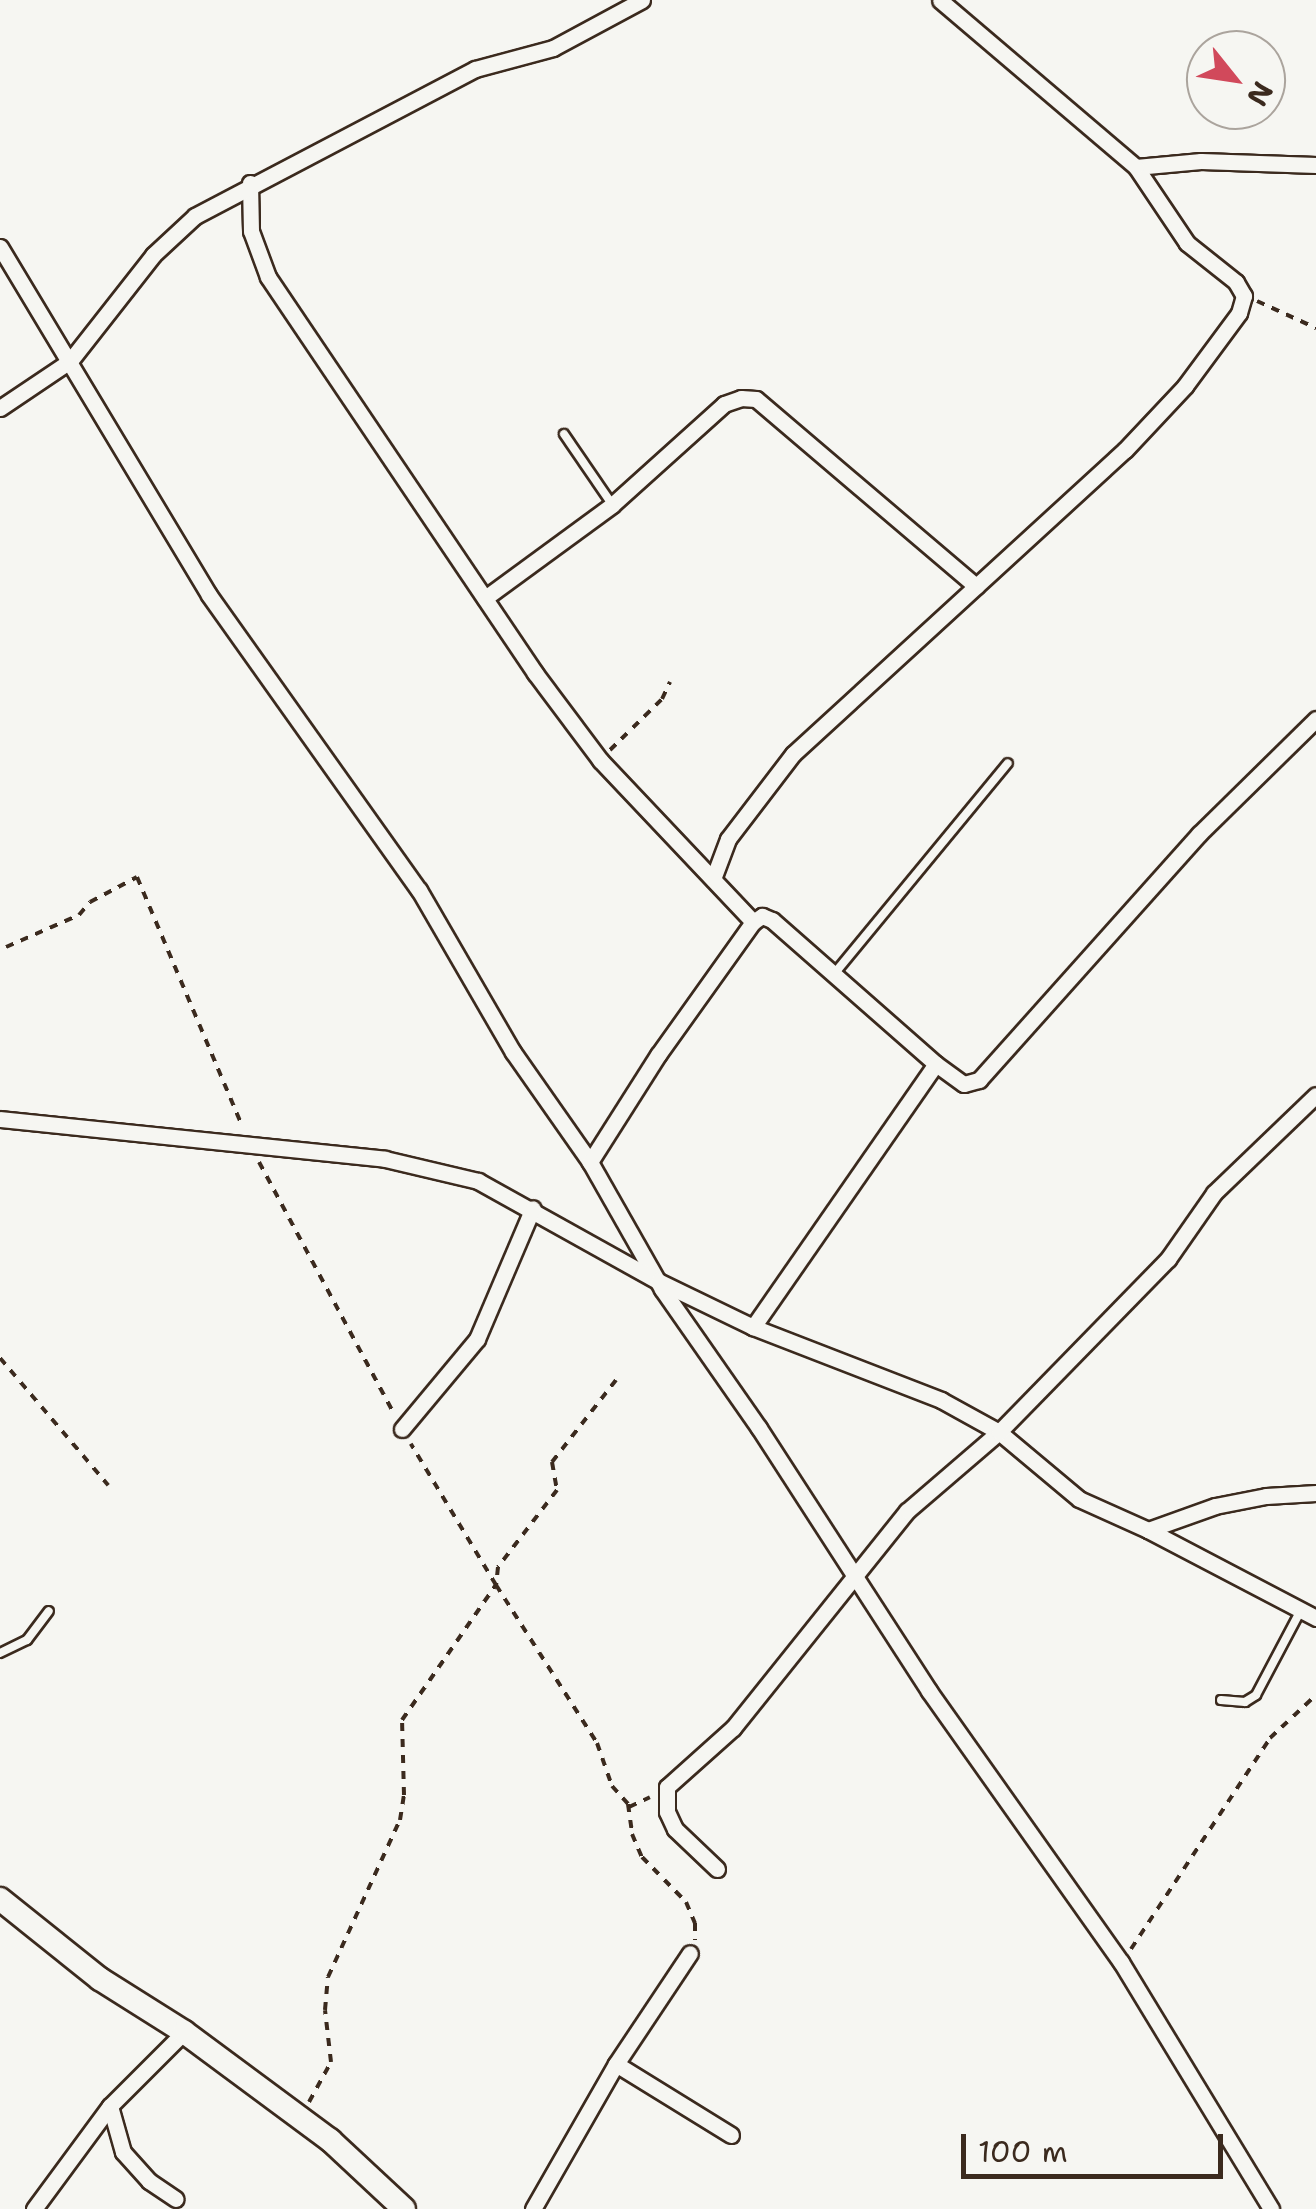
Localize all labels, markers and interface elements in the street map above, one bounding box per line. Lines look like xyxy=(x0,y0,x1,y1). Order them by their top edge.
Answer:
north arrow xyxy=(1186,30,1286,130)
text: N xyxy=(1238,75,1282,113)
scale bar xyxy=(966,2114,1228,2176)
text: 100 m xyxy=(978,2131,1068,2172)

